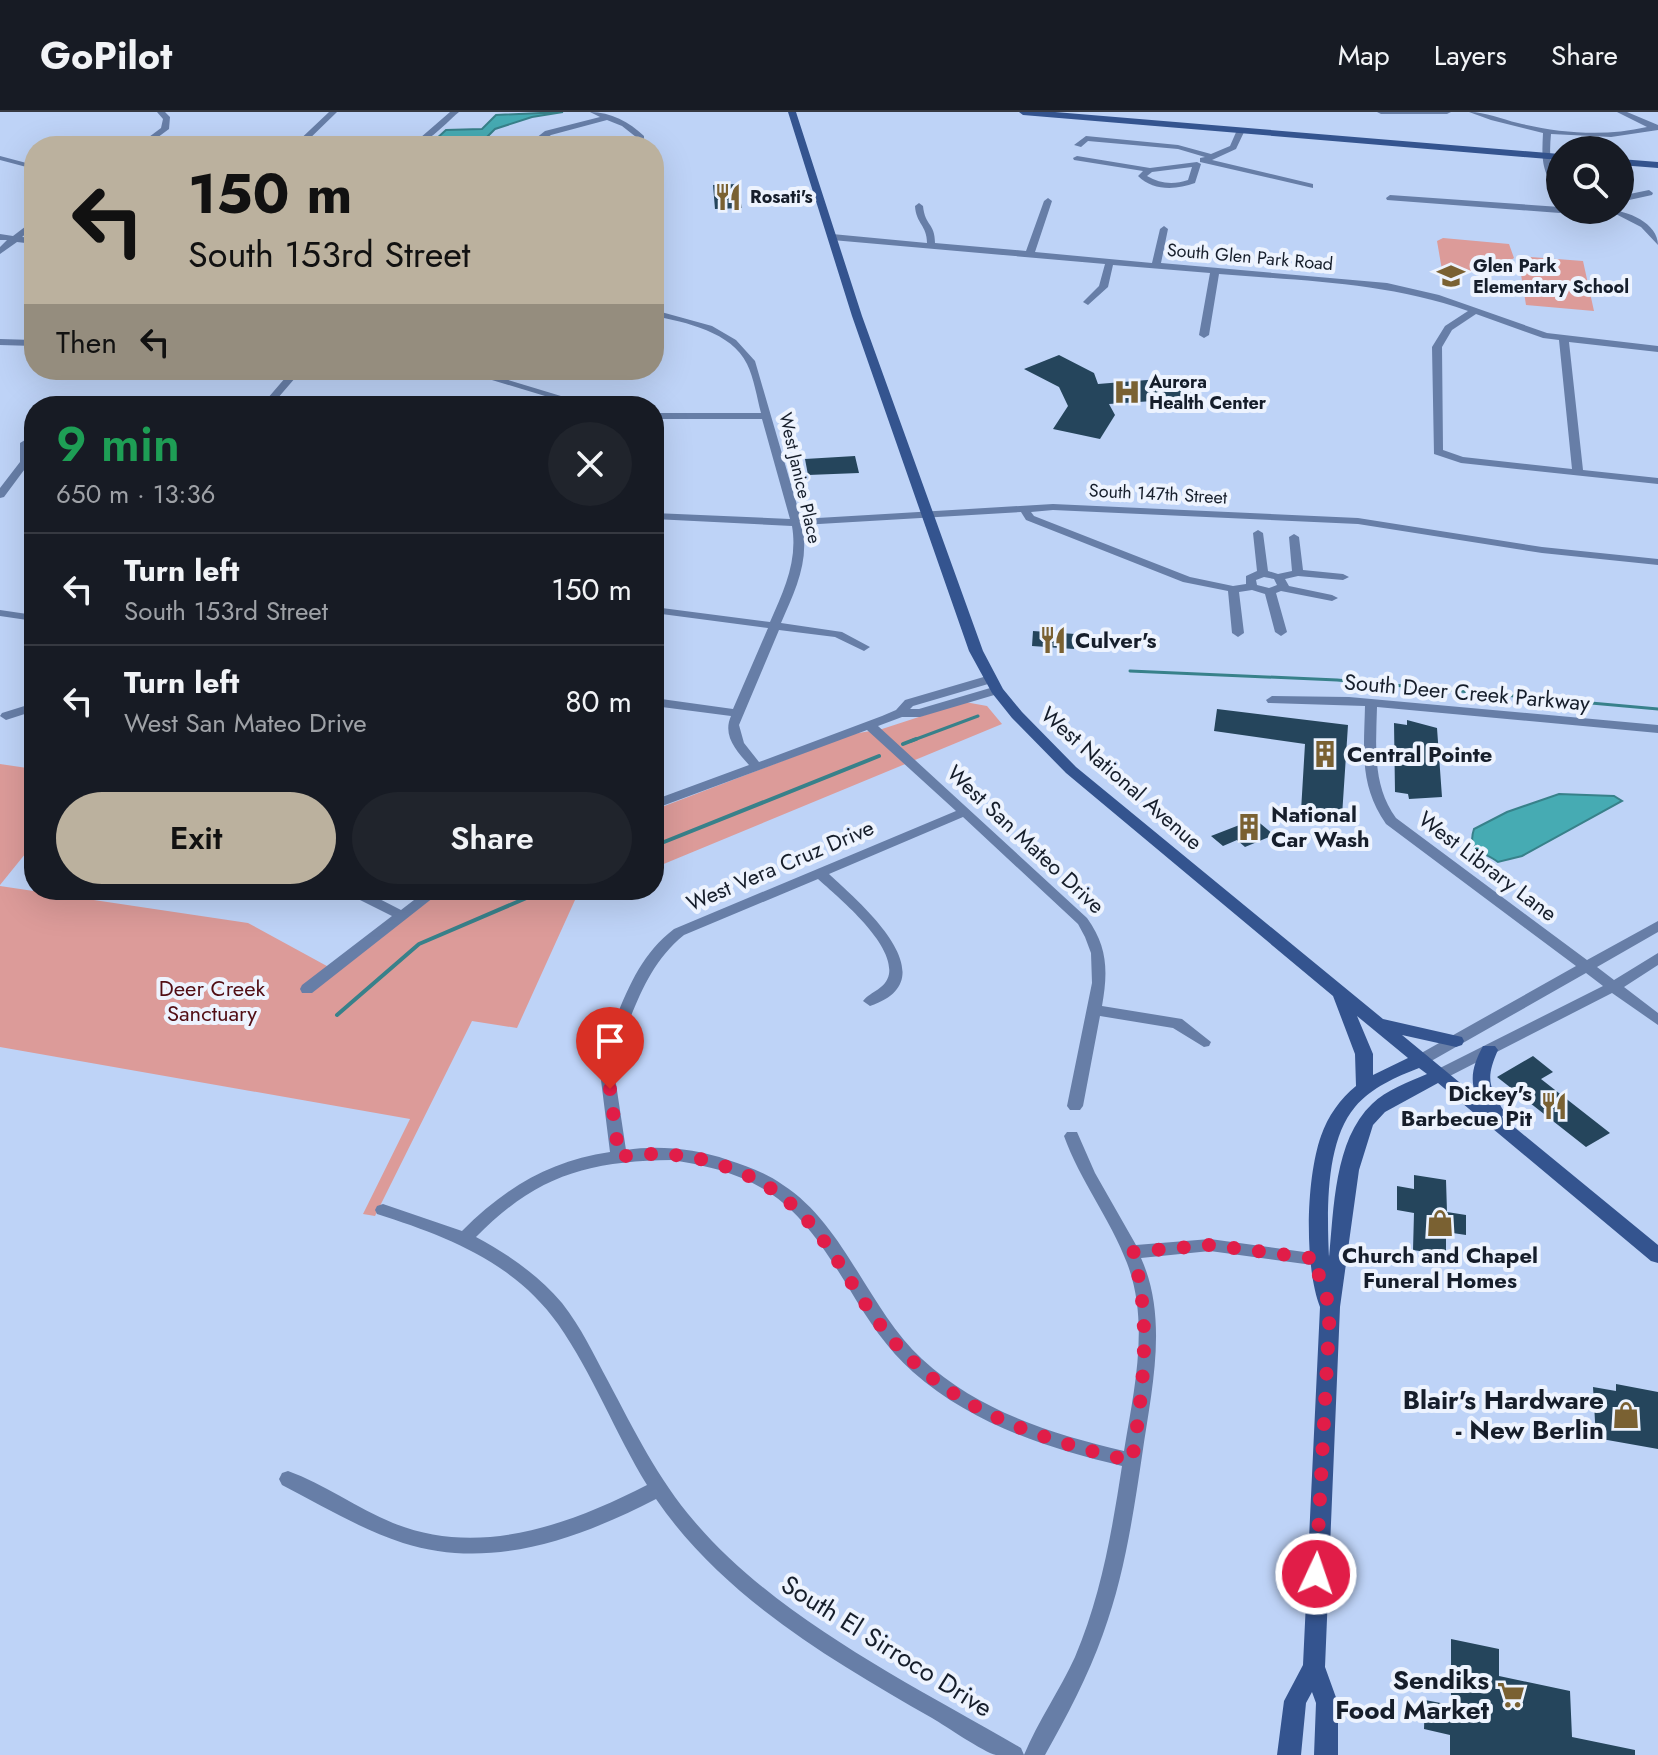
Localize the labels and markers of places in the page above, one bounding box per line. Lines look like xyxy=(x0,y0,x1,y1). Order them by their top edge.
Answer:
restaurant icon: Rosati's xyxy=(713,182,743,212)
place label: Rosati's xyxy=(750,184,813,210)
place label: Glen Park Elementary School xyxy=(1473,253,1629,300)
school or university icon: Glen Park Elementary School xyxy=(1436,261,1466,291)
place label: Aurora Health Center xyxy=(1148,369,1267,416)
hospital icon: Aurora Health Center xyxy=(1112,377,1142,407)
place label: Culver's xyxy=(1075,624,1157,656)
restaurant icon: Culver's xyxy=(1038,625,1068,655)
place label: Central Pointe xyxy=(1347,738,1492,770)
building icon: Central Pointe xyxy=(1310,739,1340,769)
place label: National Car Wash xyxy=(1271,798,1370,855)
building icon: National Car Wash xyxy=(1234,812,1264,842)
pin xyxy=(576,1007,644,1089)
place label: Dickey's Barbecue Pit xyxy=(1401,1077,1532,1134)
restaurant icon: Dickey's Barbecue Pit xyxy=(1539,1091,1569,1121)
shop icon: Church and Chapel Funeral Homes xyxy=(1425,1208,1455,1238)
place label: Church and Chapel Funeral Homes xyxy=(1342,1239,1538,1296)
place label: Blair's Hardware - New Berlin xyxy=(1403,1381,1604,1449)
shop icon: Blair's Hardware - New Berlin xyxy=(1611,1400,1641,1430)
place label: Sendiks Food Market xyxy=(1335,1661,1490,1729)
supermarket icon: Sendiks Food Market xyxy=(1496,1680,1526,1710)

